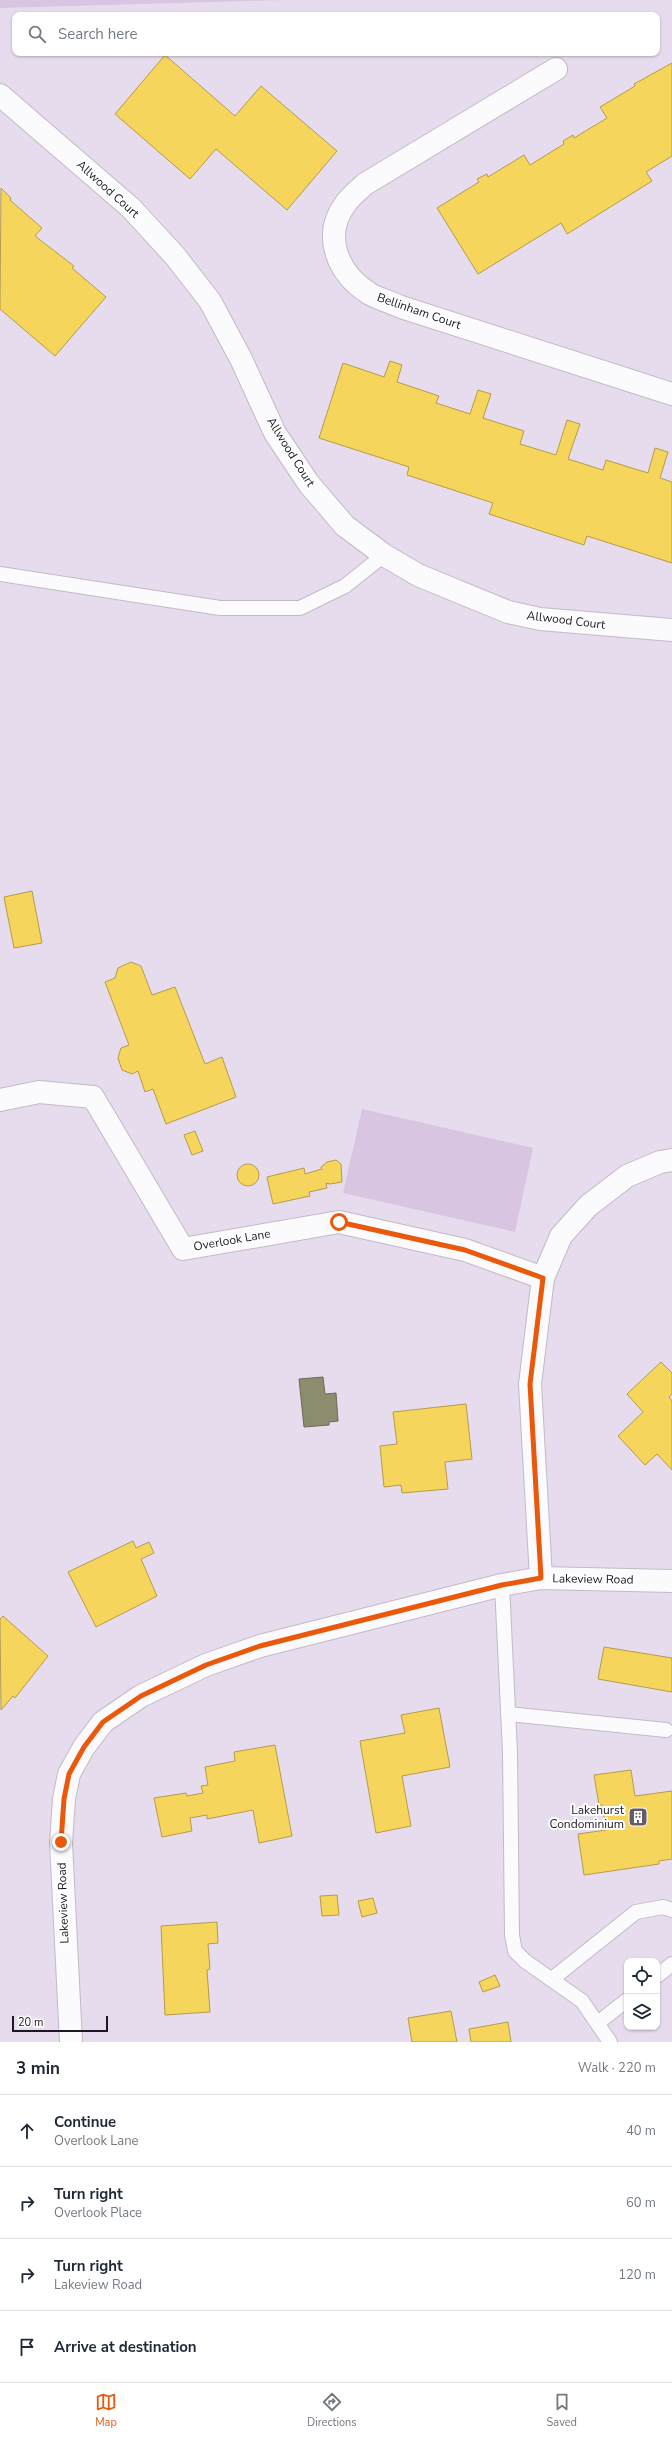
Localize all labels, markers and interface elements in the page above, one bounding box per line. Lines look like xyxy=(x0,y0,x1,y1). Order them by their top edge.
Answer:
search box xyxy=(12,12,660,56)
icon: search xyxy=(26,23,48,45)
text: Search here xyxy=(58,24,138,44)
street label: Allwood Court xyxy=(73,157,143,222)
street label: Bellinham Court xyxy=(375,289,464,333)
street label: Allwood Court xyxy=(263,414,319,490)
street label: Allwood Court xyxy=(526,607,607,633)
route start xyxy=(330,1213,348,1231)
street label: Overlook Lane xyxy=(192,1225,272,1255)
street label: Lakeview Road xyxy=(552,1570,634,1588)
place label: Lakehurst Condominium xyxy=(550,1802,625,1832)
building icon: Lakehurst Condominium xyxy=(627,1806,649,1828)
route end xyxy=(52,1833,70,1851)
street label: Lakeview Road xyxy=(54,1862,72,1944)
map controls xyxy=(624,1958,660,2030)
button: locate xyxy=(624,1958,660,1994)
button: layers xyxy=(624,1994,660,2030)
scale bar xyxy=(12,2014,108,2033)
text: 20 m xyxy=(18,2015,43,2030)
text: 3 min xyxy=(16,2057,60,2080)
text: Walk · 220 m xyxy=(578,2059,656,2077)
text: Continue xyxy=(54,2112,116,2132)
icon: ahead xyxy=(16,2120,38,2142)
text: 40 m xyxy=(626,2122,656,2140)
text: Overlook Lane xyxy=(54,2132,138,2150)
text: Turn right xyxy=(54,2184,123,2204)
icon: right xyxy=(16,2192,38,2214)
text: 60 m xyxy=(626,2194,656,2212)
text: Overlook Place xyxy=(54,2204,142,2222)
text: Turn right xyxy=(54,2256,123,2276)
icon: right xyxy=(16,2264,38,2286)
text: 120 m xyxy=(618,2266,656,2284)
text: Lakeview Road xyxy=(54,2276,142,2294)
icon: arrive xyxy=(16,2336,38,2358)
text: Arrive at destination xyxy=(54,2337,197,2357)
tab: Map xyxy=(95,2391,117,2430)
tab: Directions xyxy=(307,2391,357,2430)
tab: Saved xyxy=(547,2391,577,2430)

